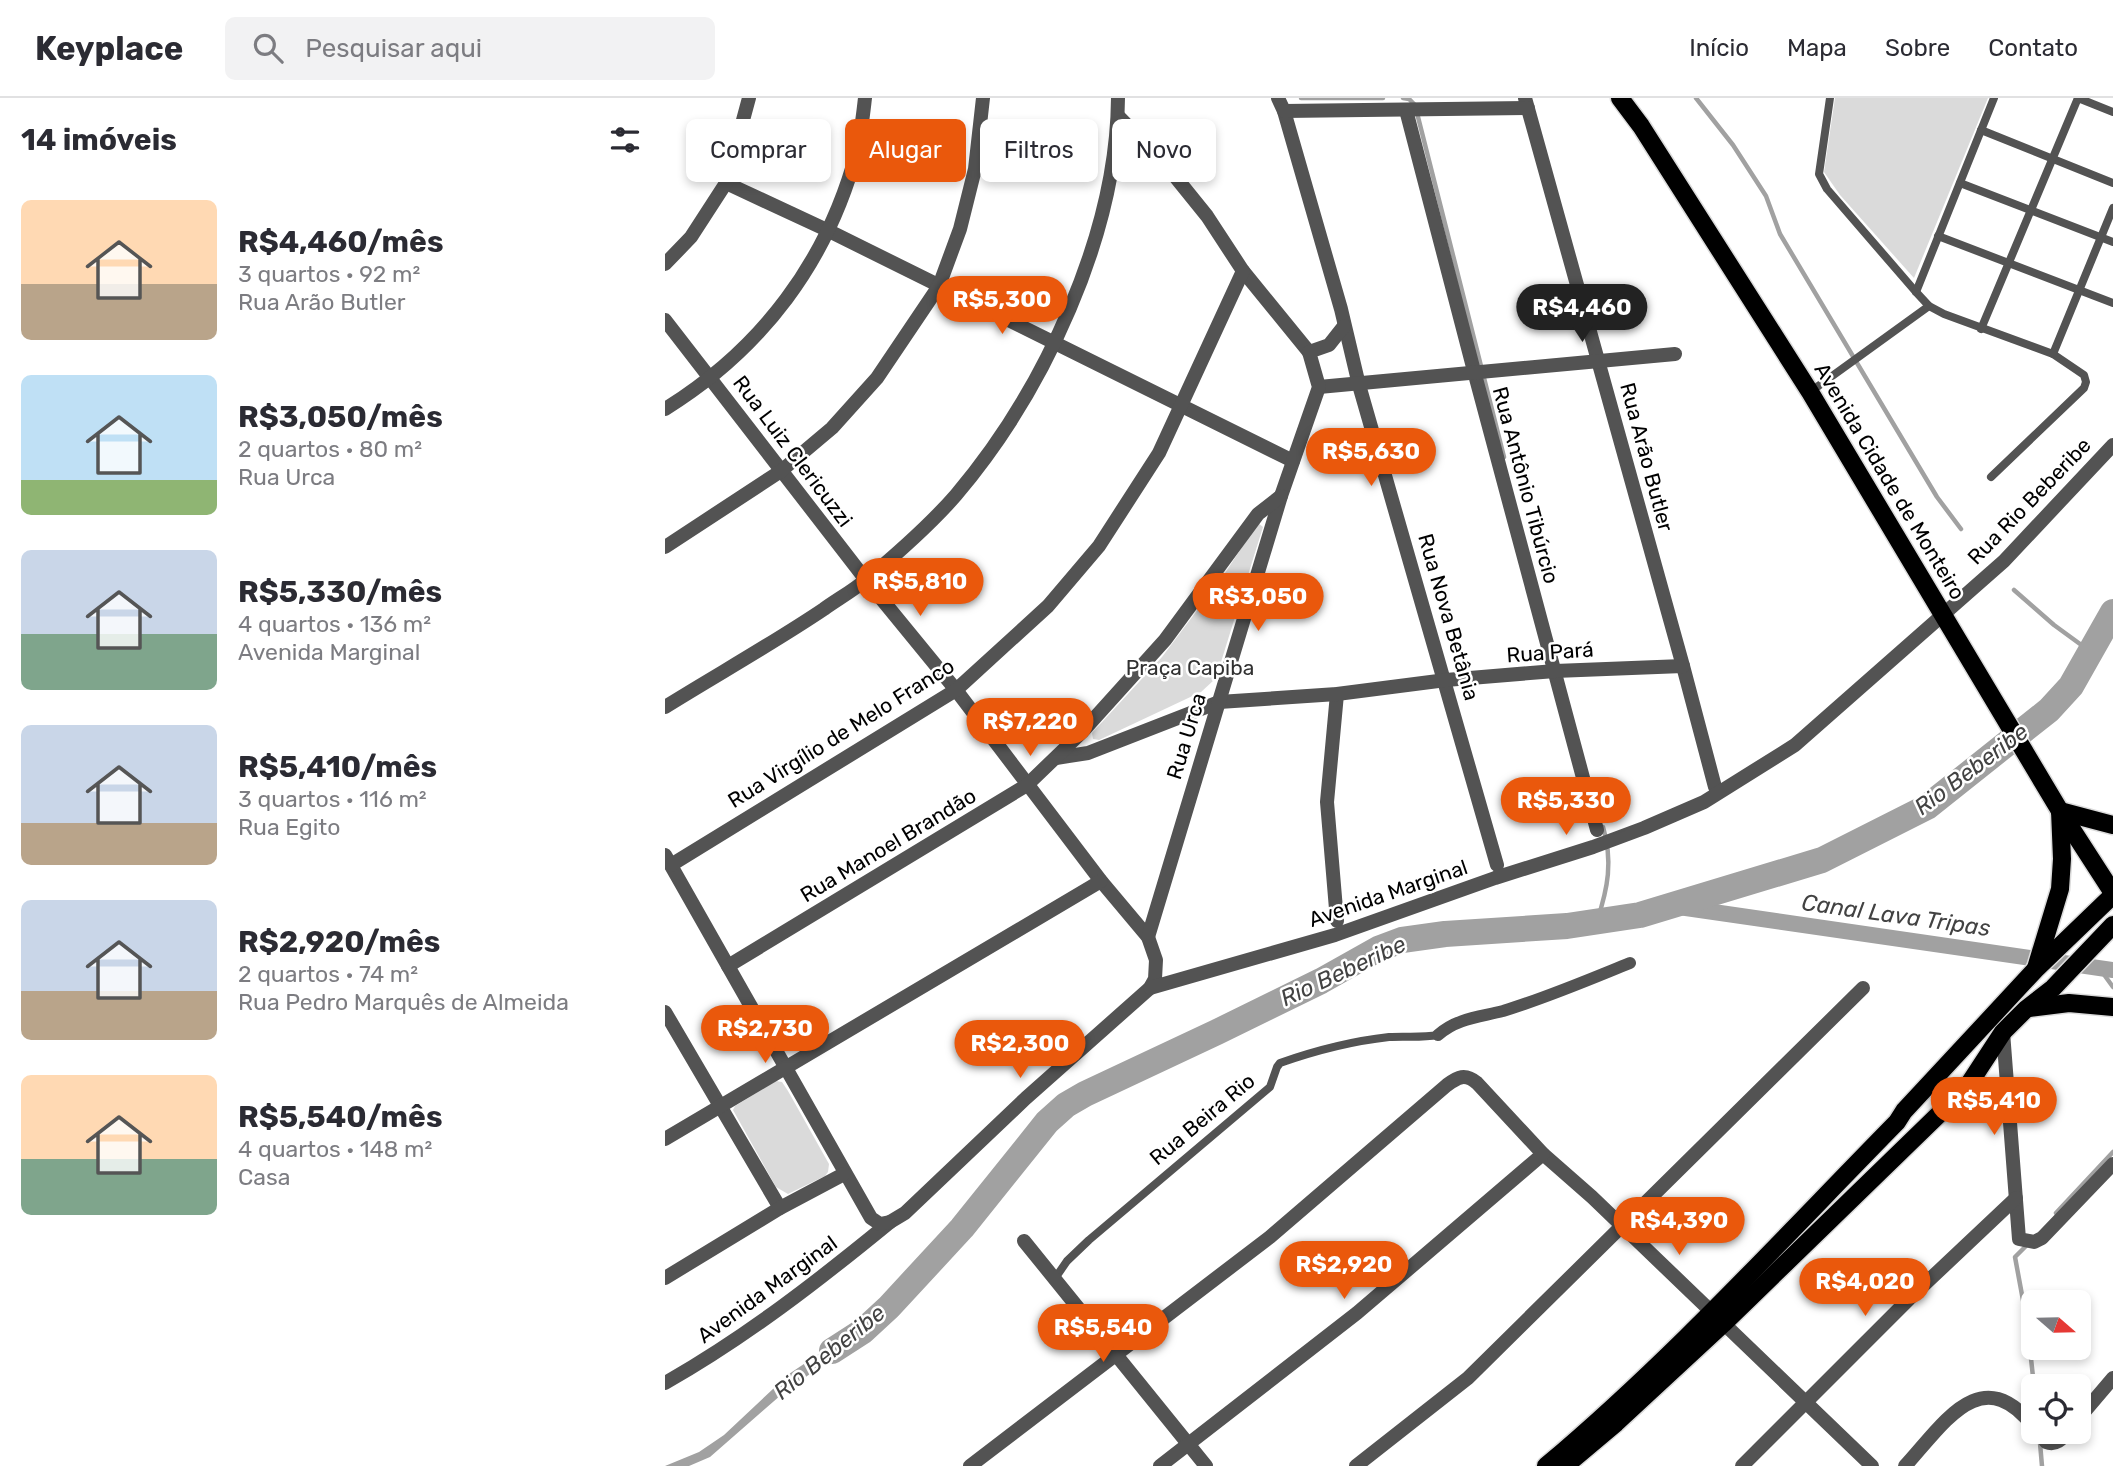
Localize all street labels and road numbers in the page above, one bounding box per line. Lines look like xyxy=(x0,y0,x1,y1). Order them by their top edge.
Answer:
street label: Avenida Cidade de Monteiro xyxy=(1809,358,1971,604)
street label: Rua Luiz Clericuzzi xyxy=(728,370,858,532)
street label: Rua Arão Butler xyxy=(1615,380,1679,534)
street label: Rua Antônio Tibúrcio xyxy=(1488,384,1564,586)
street label: Rua Rio Beberibe xyxy=(1962,432,2096,570)
street label: Rua Nova Betânia xyxy=(1413,531,1485,703)
street label: Rua Pará xyxy=(1506,636,1594,668)
street label: Rua Virgílio de Melo Franco xyxy=(723,653,959,813)
street label: Rua Urca xyxy=(1161,690,1211,782)
street label: Rua Manoel Brandão xyxy=(796,783,980,907)
street label: Avenida Marginal xyxy=(1305,854,1471,932)
street label: Rua Beira Rio xyxy=(1144,1068,1260,1170)
street label: Avenida Marginal xyxy=(692,1230,842,1348)

